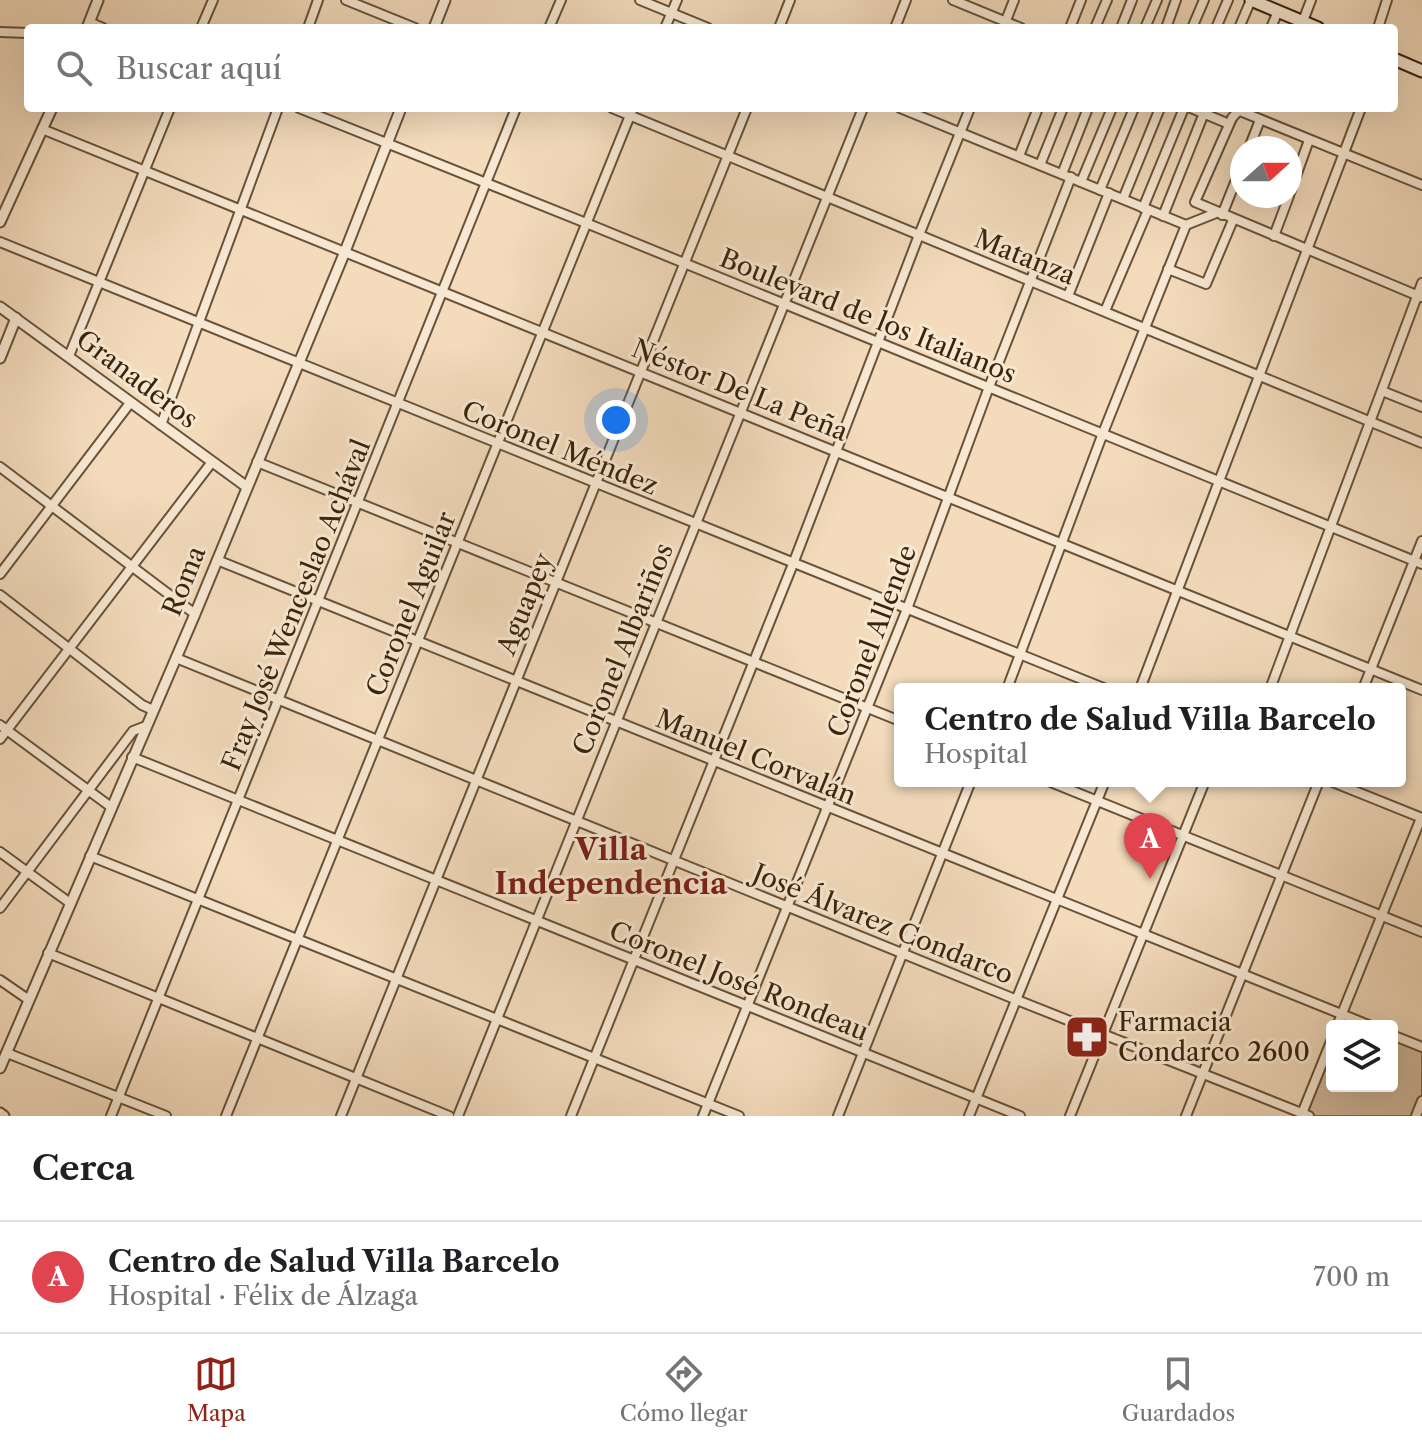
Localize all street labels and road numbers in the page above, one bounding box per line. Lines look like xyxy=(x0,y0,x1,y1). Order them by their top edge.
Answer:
street label: Matanza xyxy=(970,222,1080,292)
street label: Boulevard de los Italianos xyxy=(715,242,1021,390)
street label: Granaderos xyxy=(70,323,204,435)
street label: Néstor De La Peña xyxy=(627,332,853,448)
street label: Coronel Méndez xyxy=(457,394,663,502)
street label: Fray José Wenceslao Achával xyxy=(215,434,377,775)
street label: Coronel Aguilar xyxy=(359,507,463,701)
street label: Coronel Albariños xyxy=(566,538,680,760)
street label: Roma xyxy=(156,541,213,621)
street label: Coronel Allende xyxy=(821,541,923,741)
street label: Aguapey xyxy=(490,548,560,661)
street label: Manuel Corvalán xyxy=(651,702,861,812)
street label: José Álvarez Condarco xyxy=(744,856,1018,991)
street label: Coronel José Rondeau xyxy=(605,914,873,1048)

